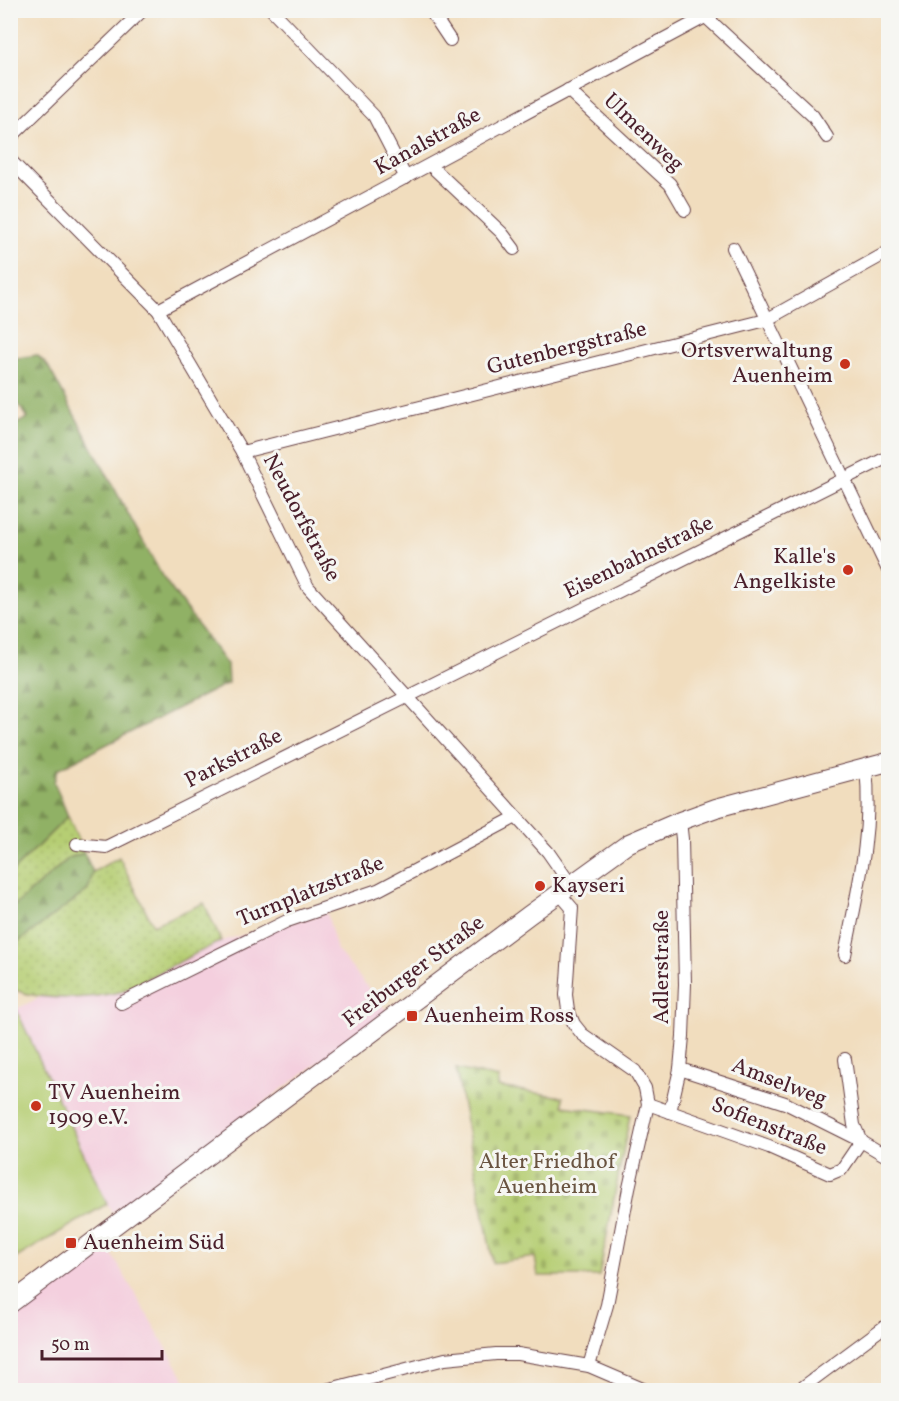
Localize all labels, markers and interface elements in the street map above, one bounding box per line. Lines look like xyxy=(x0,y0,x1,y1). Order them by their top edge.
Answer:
street label: Ulmenweg xyxy=(596,86,690,180)
street label: Kanalstraße xyxy=(369,100,487,184)
street label: Gutenbergstraße xyxy=(484,314,650,384)
place label: Ortsverwaltung Auenheim xyxy=(681,336,833,392)
marker: Ortsverwaltung Auenheim xyxy=(838,357,852,371)
street label: Neudorfstraße xyxy=(254,449,348,587)
street label: Eisenbahnstraße xyxy=(559,508,719,608)
place label: Kalle's Angelkiste xyxy=(733,542,836,598)
marker: Kalle's Angelkiste xyxy=(841,563,855,577)
street label: Parkstraße xyxy=(180,721,288,797)
street label: Turnplatzstraße xyxy=(233,848,389,936)
place label: Kayseri xyxy=(552,871,625,902)
marker: Kayseri xyxy=(533,879,547,893)
street label: Freiburger Straße xyxy=(337,908,491,1036)
street label: Adlerstraße xyxy=(647,910,678,1024)
place label: Auenheim Ross xyxy=(424,1001,574,1032)
marker: Auenheim Ross xyxy=(405,1009,419,1023)
street label: Amselweg xyxy=(727,1051,831,1115)
place label: TV Auenheim 1909 e.V. xyxy=(48,1078,180,1134)
street label: Sofienstraße xyxy=(707,1090,831,1164)
marker: TV Auenheim 1909 e.V. xyxy=(29,1099,43,1113)
park label: Alter Friedhof Auenheim xyxy=(479,1147,618,1203)
place label: Auenheim Süd xyxy=(83,1228,225,1259)
marker: Auenheim Süd xyxy=(64,1236,78,1250)
scale bar xyxy=(42,1323,162,1361)
text: 50 m xyxy=(51,1333,90,1358)

